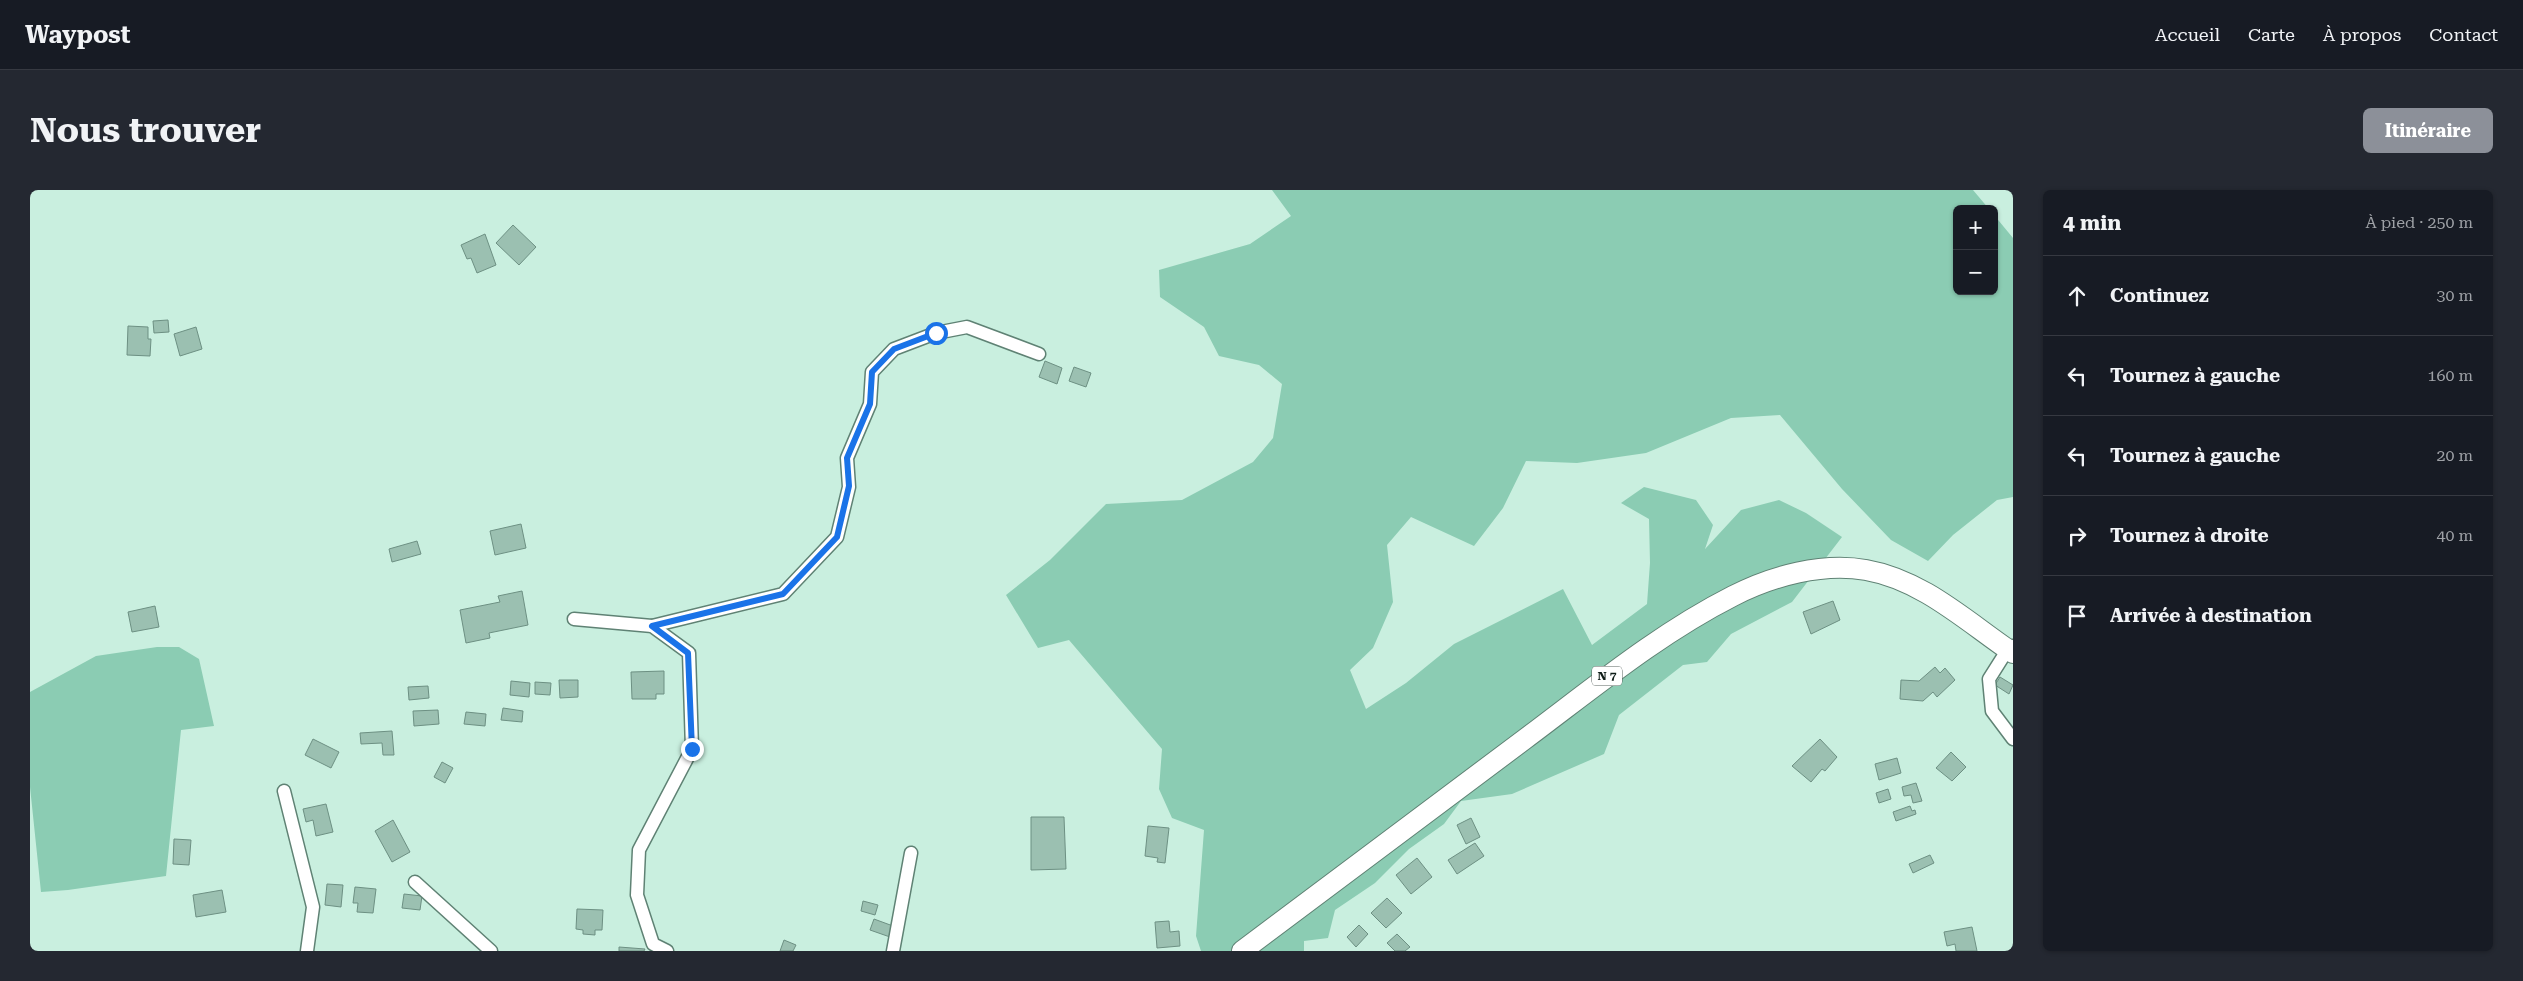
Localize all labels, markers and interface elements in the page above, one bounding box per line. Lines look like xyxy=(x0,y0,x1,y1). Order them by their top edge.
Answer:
text: Waypost xyxy=(25,21,130,49)
text: Accueil xyxy=(2155,24,2220,45)
text: Carte xyxy=(2248,24,2295,45)
text: À propos xyxy=(2323,24,2401,45)
text: Contact xyxy=(2429,24,2498,45)
button: Itinéraire xyxy=(2363,108,2493,153)
text: Nous trouver xyxy=(30,110,261,151)
map controls xyxy=(1953,205,1998,295)
button: + xyxy=(1953,205,1998,250)
text: 4 min xyxy=(2063,211,2121,235)
text: À pied · 250 m xyxy=(2365,213,2473,232)
button: − xyxy=(1953,250,1998,295)
icon: ahead xyxy=(2063,282,2091,310)
text: Continuez xyxy=(2110,284,2209,307)
text: 30 m xyxy=(2436,286,2473,305)
route start xyxy=(925,322,948,345)
icon: left xyxy=(2063,362,2091,390)
text: Tournez à gauche xyxy=(2110,364,2280,387)
text: 160 m xyxy=(2427,366,2473,385)
icon: left xyxy=(2063,442,2091,470)
text: Tournez à gauche xyxy=(2110,444,2280,467)
text: 20 m xyxy=(2436,446,2473,465)
icon: right xyxy=(2063,522,2091,550)
text: Tournez à droite xyxy=(2110,524,2269,547)
text: 40 m xyxy=(2436,526,2473,545)
icon: arrive xyxy=(2063,602,2091,630)
text: Arrivée à destination xyxy=(2110,604,2312,627)
road number: N 7 xyxy=(1592,666,1622,686)
route end xyxy=(681,738,704,761)

